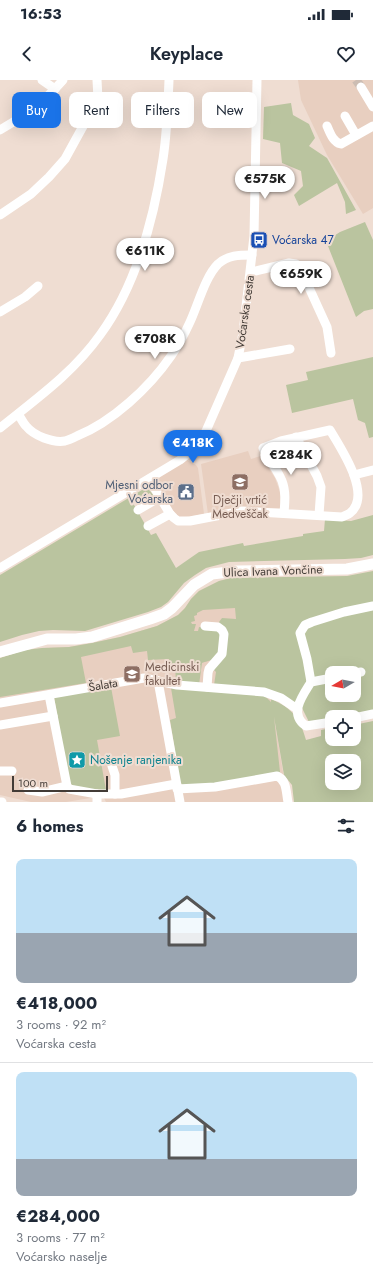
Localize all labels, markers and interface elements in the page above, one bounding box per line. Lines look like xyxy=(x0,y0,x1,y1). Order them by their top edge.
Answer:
text: 16:53 xyxy=(20,3,62,25)
text: Keyplace xyxy=(150,41,223,67)
icon: back xyxy=(16,43,38,65)
icon: heart xyxy=(335,43,357,65)
chip: Buy xyxy=(12,92,61,128)
chip: Rent xyxy=(69,92,123,128)
chip: Filters xyxy=(131,92,194,128)
chip: New xyxy=(202,92,257,128)
pin: €575K xyxy=(237,166,293,200)
text: €575K xyxy=(244,169,286,188)
bus stop icon: Voćarska 47 xyxy=(249,230,269,250)
place label: Voćarska 47 xyxy=(272,231,335,249)
pin: €611K xyxy=(117,238,173,272)
text: €611K xyxy=(125,241,165,260)
pin: €659K xyxy=(273,261,329,295)
text: €659K xyxy=(279,264,323,283)
street label: Voćarska cesta xyxy=(231,274,259,350)
pin: €708K xyxy=(127,326,183,360)
text: €708K xyxy=(134,329,176,348)
pin: €418K xyxy=(165,430,221,464)
text: €418K xyxy=(172,433,214,452)
pin: €284K xyxy=(263,442,319,476)
text: €284K xyxy=(269,445,313,464)
school or university icon: Dječji vrtić Medveščak xyxy=(230,472,250,492)
place label: Mjesni odbor Voćarska xyxy=(105,476,174,508)
public building icon: Mjesni odbor Voćarska xyxy=(176,482,196,502)
place label: Dječji vrtić Medveščak xyxy=(212,491,269,523)
street label: Ulica Ivana Vončine xyxy=(223,560,323,582)
place label: Medicinski fakultet xyxy=(145,658,199,690)
school or university icon: Medicinski fakultet xyxy=(122,664,142,684)
north arrow xyxy=(325,666,361,702)
map controls xyxy=(325,666,361,790)
street label: Šalata xyxy=(87,674,119,696)
button: locate xyxy=(325,710,361,746)
place icon: Nošenje ranjenika xyxy=(67,750,87,770)
place label: Nošenje ranjenika xyxy=(90,751,182,769)
button: layers xyxy=(325,754,361,790)
scale bar xyxy=(12,774,108,793)
text: 100 m xyxy=(18,775,48,791)
text: 6 homes xyxy=(16,814,84,838)
icon: filters xyxy=(335,815,357,837)
icon: home xyxy=(151,885,223,957)
text: €418,000 xyxy=(16,991,97,1015)
text: 3 rooms · 92 m² xyxy=(16,1015,106,1034)
text: Voćarska cesta xyxy=(16,1034,96,1053)
icon: home xyxy=(151,1098,223,1170)
text: €284,000 xyxy=(16,1204,100,1228)
text: 3 rooms · 77 m² xyxy=(16,1228,105,1247)
text: Voćarsko naselje xyxy=(16,1247,107,1266)

